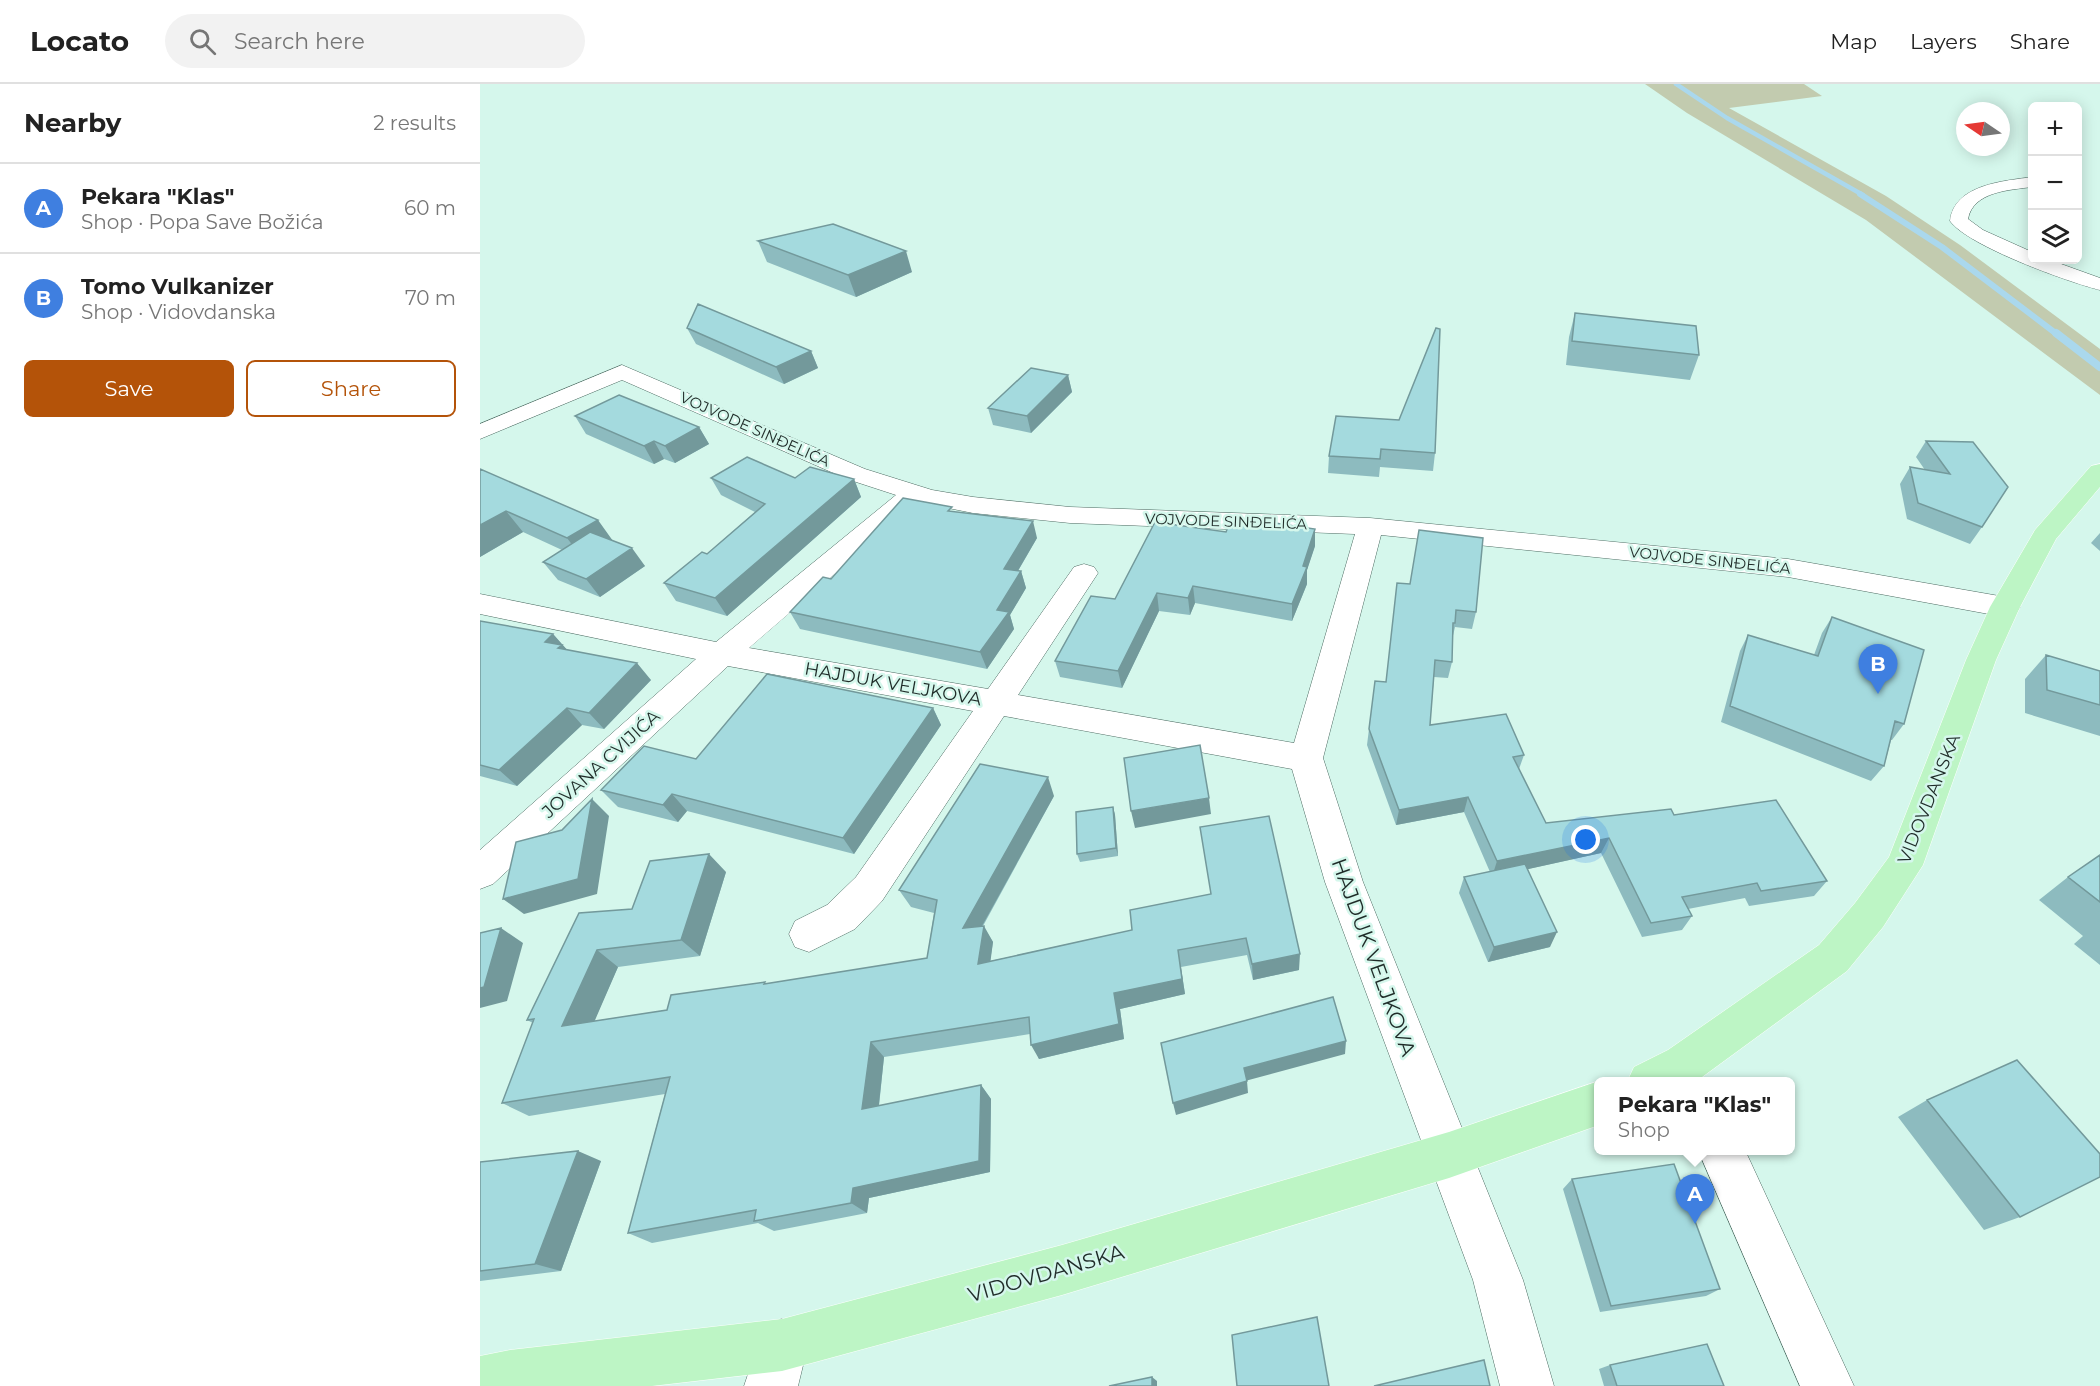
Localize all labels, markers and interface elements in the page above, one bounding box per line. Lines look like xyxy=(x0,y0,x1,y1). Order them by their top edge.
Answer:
search box xyxy=(165,14,585,68)
text: Locato xyxy=(30,24,129,58)
icon: search xyxy=(186,25,219,58)
text: Search here xyxy=(234,28,365,55)
text: Map xyxy=(1830,29,1877,54)
text: Layers xyxy=(1910,29,1977,54)
text: Share xyxy=(2010,29,2070,54)
north arrow xyxy=(1956,102,2010,156)
map controls xyxy=(2028,102,2082,264)
button: + xyxy=(2028,102,2082,156)
text: Nearby xyxy=(24,107,121,139)
text: 2 results xyxy=(373,111,456,135)
button: − xyxy=(2028,156,2082,210)
text: Pekara "Klas" xyxy=(81,183,234,210)
text: A xyxy=(36,196,51,220)
text: 60 m xyxy=(404,196,456,220)
text: Shop · Popa Save Božića xyxy=(81,210,323,234)
button: layers xyxy=(2028,210,2082,264)
text: Tomo Vulkanizer xyxy=(81,273,274,300)
text: B xyxy=(36,286,51,310)
text: 70 m xyxy=(405,286,456,310)
text: Shop · Vidovdanska xyxy=(81,300,276,324)
button: Save xyxy=(24,360,234,417)
button: Share xyxy=(246,360,456,417)
street label: VOJVODE SINĐELIĆA xyxy=(677,387,833,471)
street label: VOJVODE SINĐELIĆA xyxy=(1145,509,1308,533)
street label: VOJVODE SINĐELIĆA xyxy=(1628,542,1792,578)
pin: B xyxy=(1858,644,1898,694)
street label: HAJDUK VELJKOVA xyxy=(803,658,983,710)
street label: JOVANA CVIJIĆA xyxy=(537,705,665,823)
street label: VIDOVDANSKA xyxy=(1893,731,1965,867)
your location xyxy=(1571,825,1600,854)
street label: HAJDUK VELJKOVA xyxy=(1327,855,1422,1060)
popup xyxy=(1594,1077,1795,1155)
text: Pekara "Klas" xyxy=(1618,1091,1771,1118)
text: Shop xyxy=(1618,1118,1670,1142)
pin: A xyxy=(1676,1174,1714,1224)
street label: VIDOVDANSKA xyxy=(965,1239,1128,1307)

